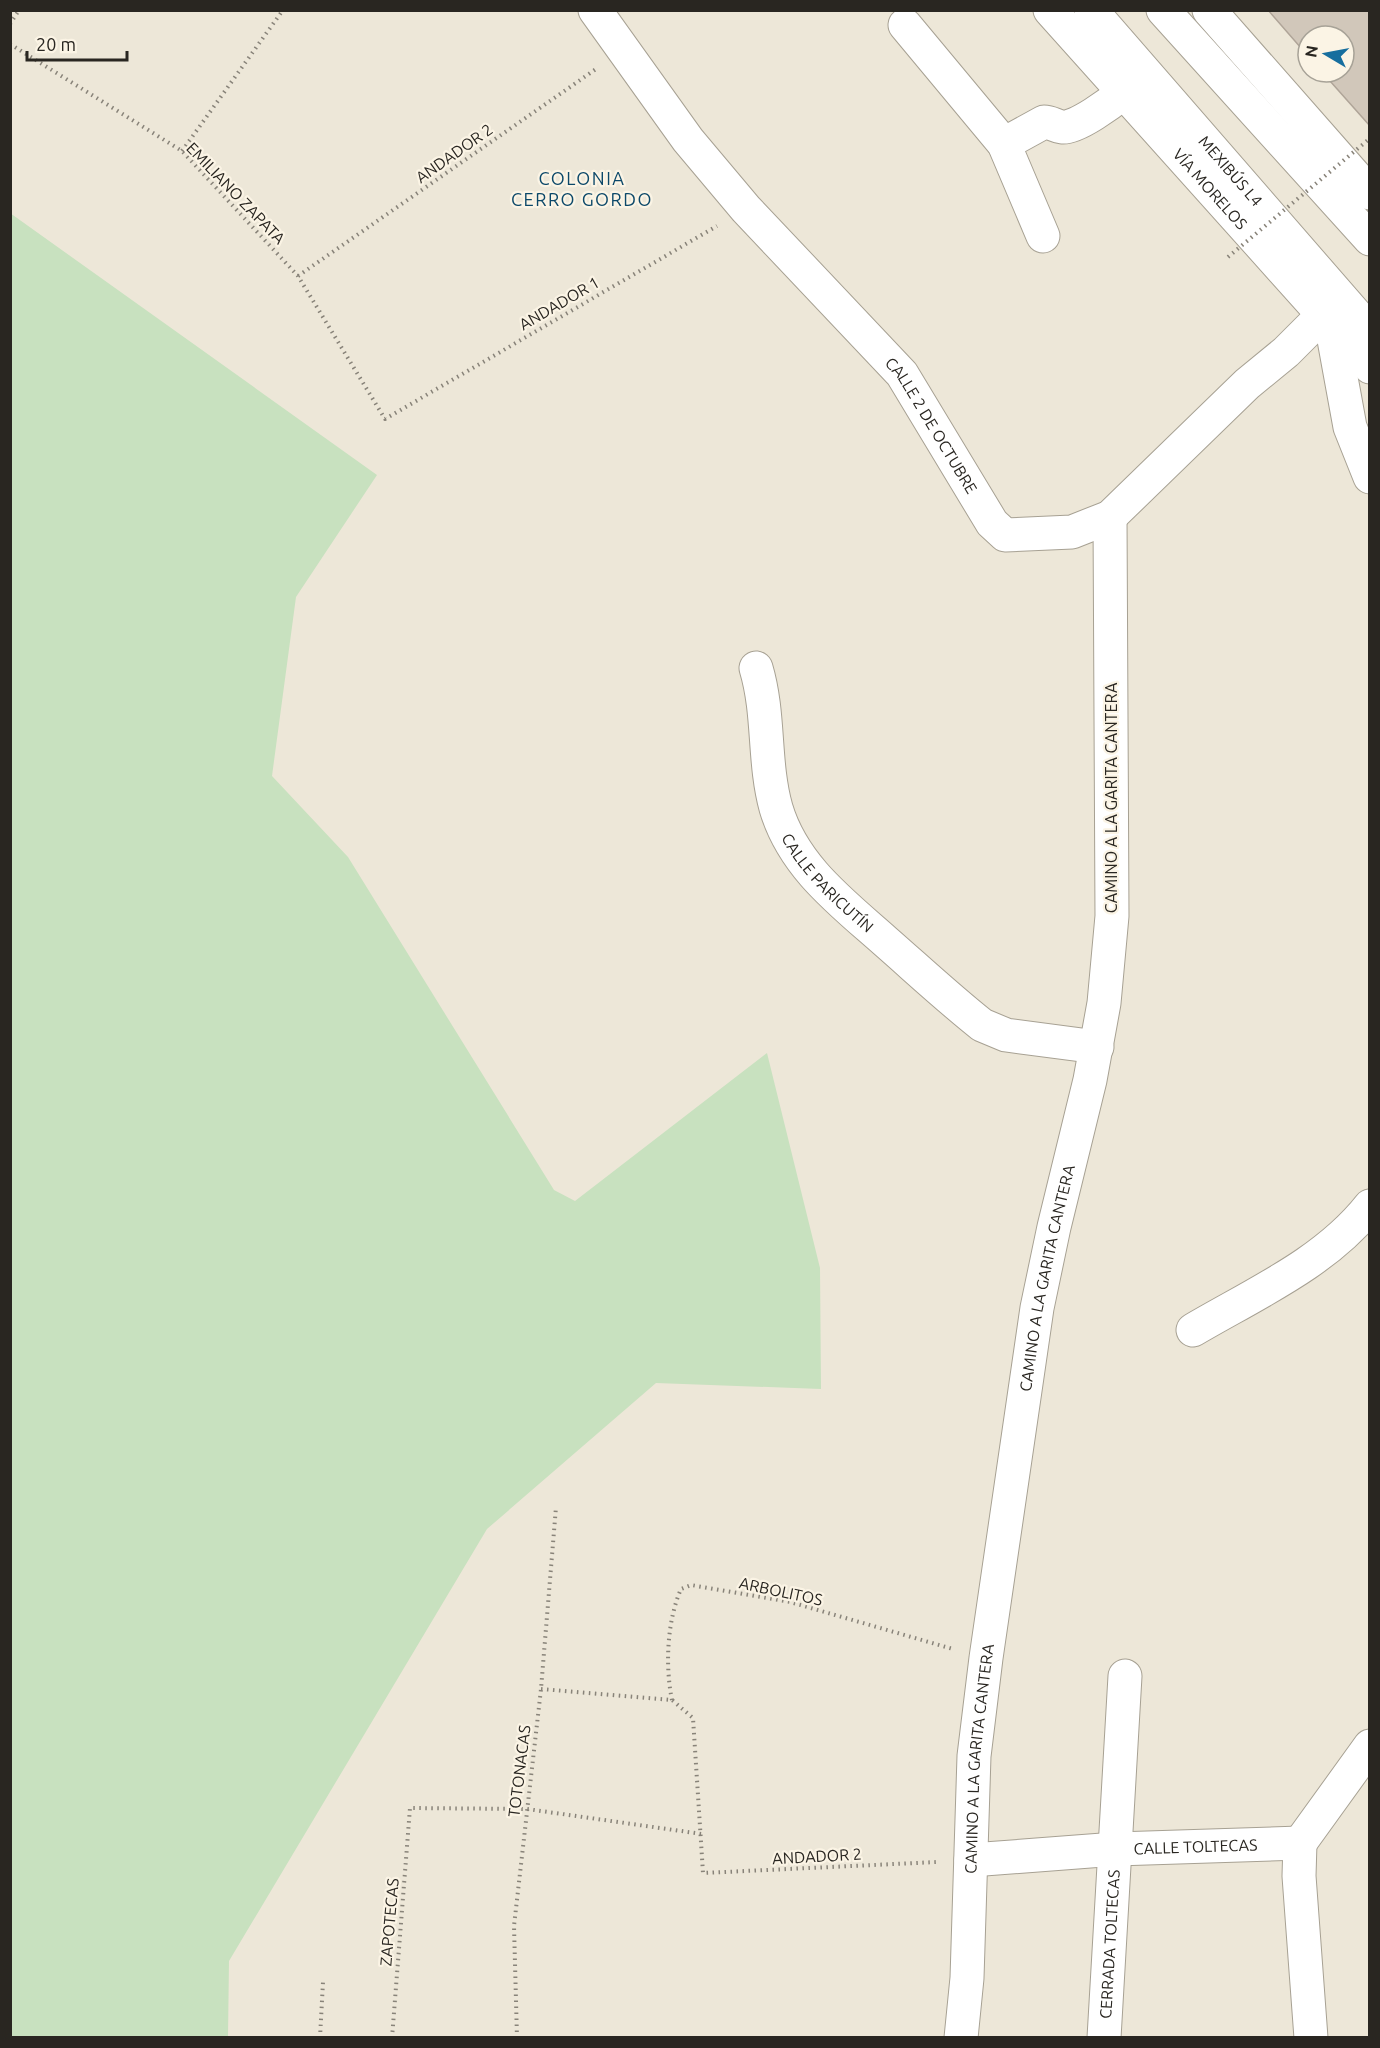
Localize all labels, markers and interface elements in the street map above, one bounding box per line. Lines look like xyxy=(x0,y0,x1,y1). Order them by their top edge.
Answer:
scale bar xyxy=(27,24,128,62)
north arrow xyxy=(1296,24,1356,84)
text: 20 m xyxy=(36,34,76,54)
text: N xyxy=(1301,44,1321,59)
street label: ANDADOR 2 xyxy=(412,120,496,186)
street label: MEXIBÚS L4 xyxy=(1195,132,1266,210)
street label: EMILIANO ZAPATA xyxy=(183,139,289,248)
street label: VÍA MORELOS xyxy=(1169,145,1251,233)
district label: COLONIA CERRO GORDO xyxy=(511,168,653,209)
street label: ANDADOR 1 xyxy=(516,273,602,333)
street label: CALLE 2 DE OCTUBRE xyxy=(882,353,981,497)
street label: CAMINO A LA GARITA CANTERA xyxy=(1102,682,1120,913)
street label: CALLE PARICUTÍN xyxy=(778,830,877,936)
street label: CAMINO A LA GARITA CANTERA xyxy=(1016,1162,1078,1393)
street label: ARBOLITOS xyxy=(738,1573,824,1609)
street label: CAMINO A LA GARITA CANTERA xyxy=(961,1642,997,1874)
street label: TOTONACAS xyxy=(504,1724,534,1818)
street label: CALLE TOLTECAS xyxy=(1133,1835,1258,1857)
street label: ANDADOR 2 xyxy=(772,1845,862,1867)
street label: CERRADA TOLTECAS xyxy=(1096,1869,1123,2019)
street label: ZAPOTECAS xyxy=(376,1877,402,1967)

